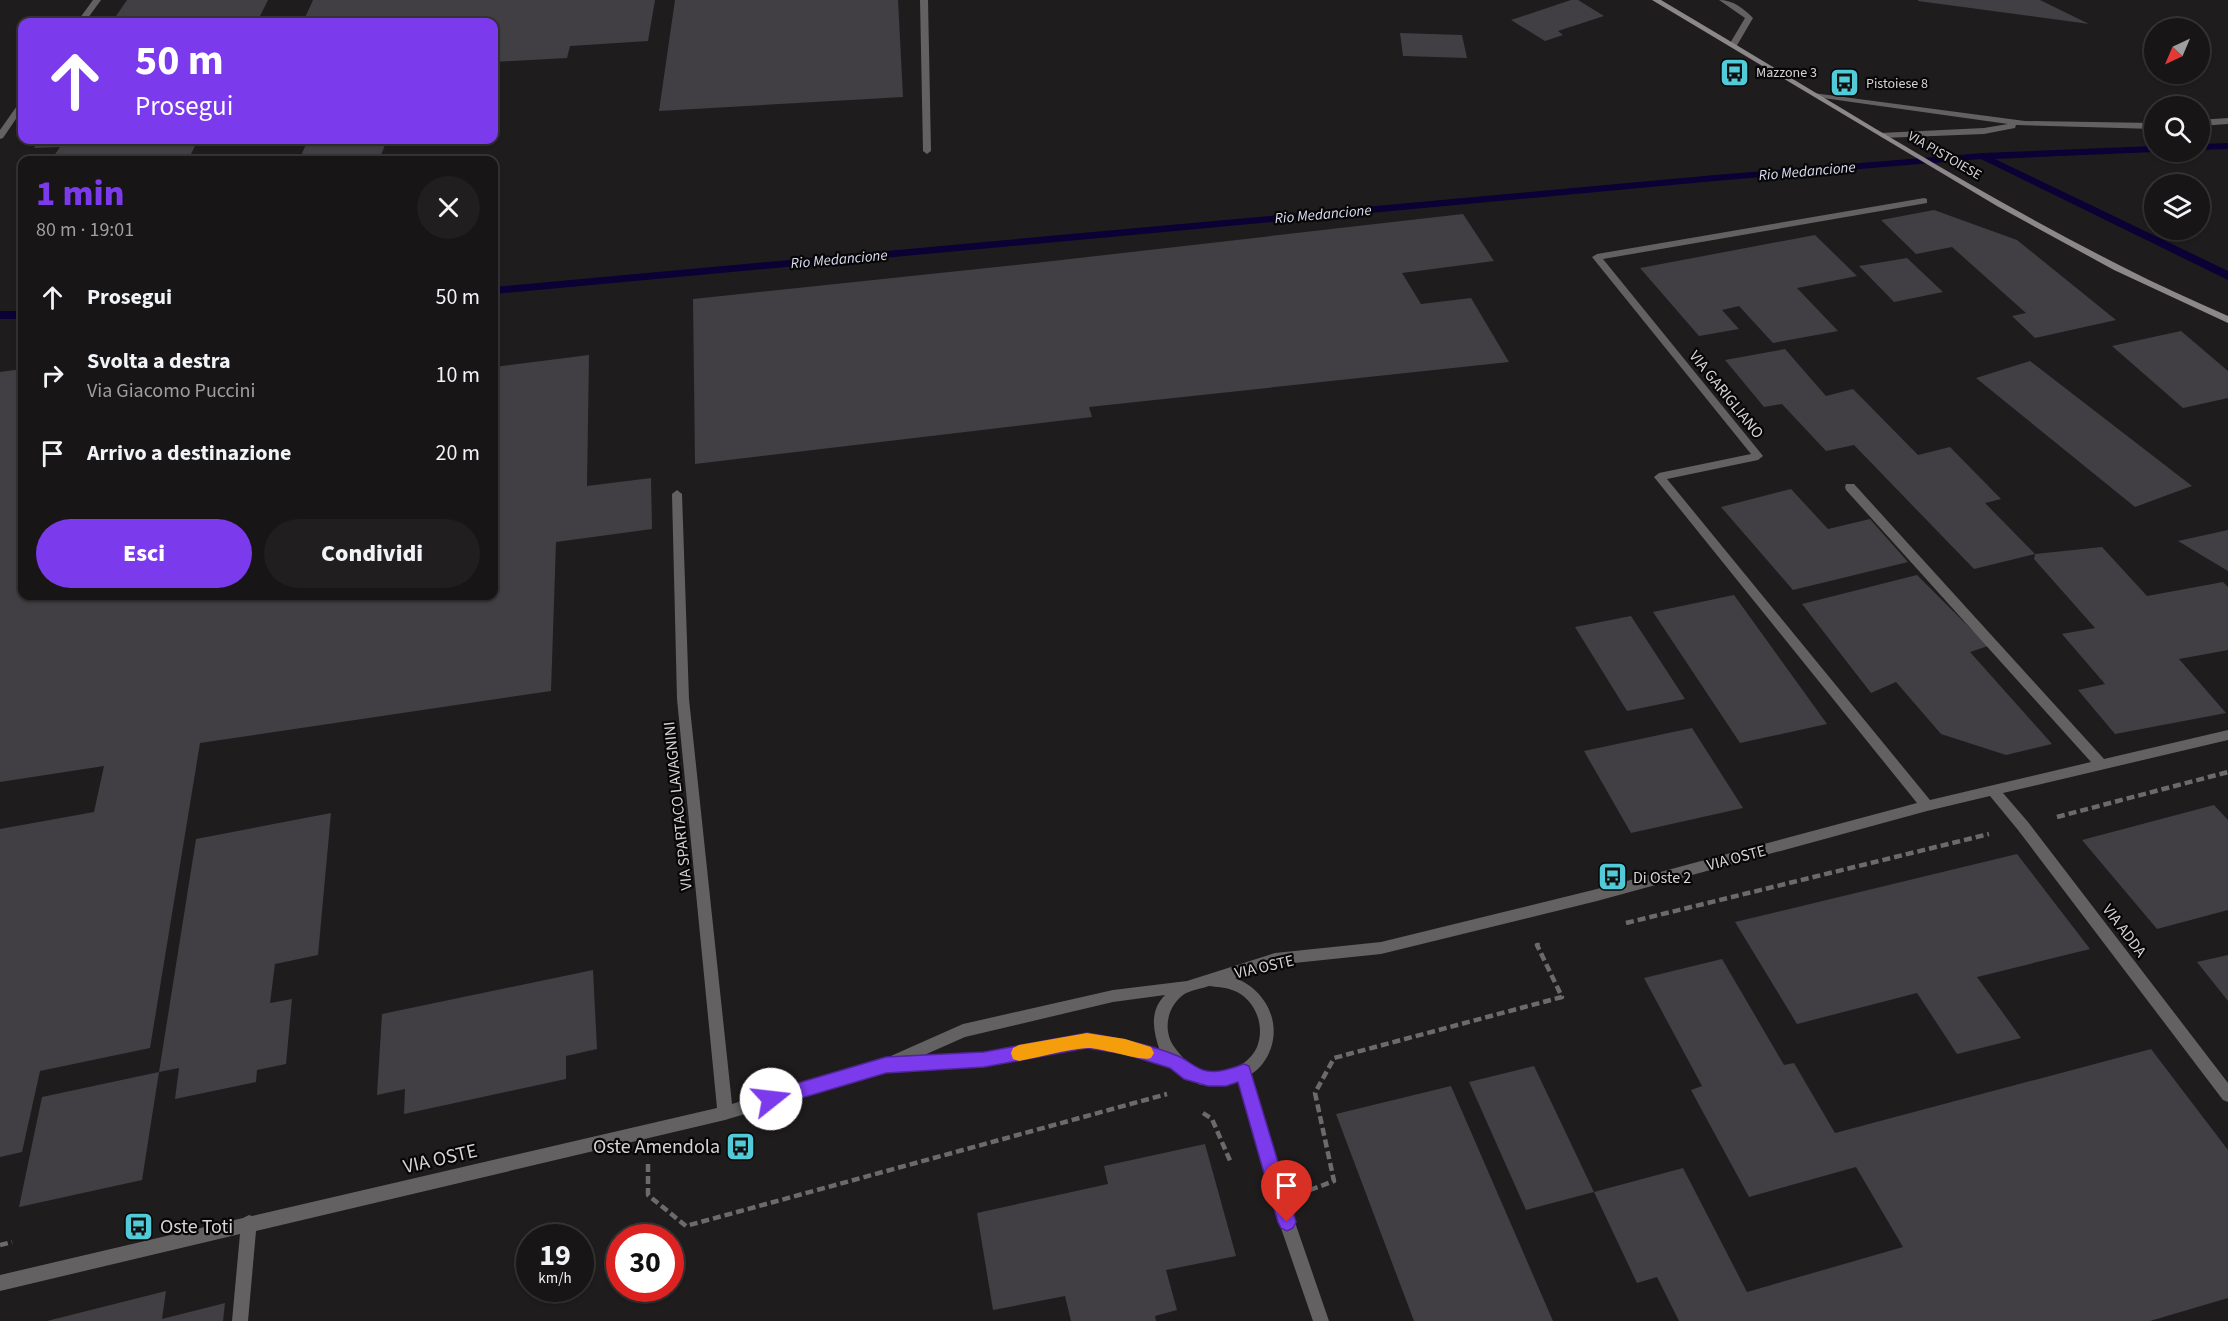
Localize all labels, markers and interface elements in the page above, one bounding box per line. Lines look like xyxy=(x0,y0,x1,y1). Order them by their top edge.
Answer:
north arrow xyxy=(2144,18,2210,84)
map controls xyxy=(2144,18,2210,240)
text: 50 m xyxy=(135,31,224,91)
icon: ahead xyxy=(36,42,114,120)
bus stop icon: Mazzone 3 xyxy=(1719,56,1751,88)
place label: Mazzone 3 xyxy=(1756,63,1817,83)
bus stop icon: Pistoiese 8 xyxy=(1829,67,1861,99)
place label: Pistoiese 8 xyxy=(1866,74,1928,94)
text: Prosegui xyxy=(135,87,233,126)
button: search xyxy=(2144,96,2210,162)
street label: VIA PISTOIESE xyxy=(1904,127,1985,185)
water label: Rio Medancione xyxy=(1758,157,1856,186)
text: 1 min xyxy=(36,168,124,219)
button: layers xyxy=(2144,174,2210,240)
button: close xyxy=(417,176,480,239)
water label: Rio Medancione xyxy=(1274,200,1372,229)
text: 80 m · 19:01 xyxy=(36,216,134,244)
water label: Rio Medancione xyxy=(790,245,888,274)
icon: ahead xyxy=(36,281,69,314)
text: Prosegui xyxy=(87,281,172,313)
text: 50 m xyxy=(435,281,480,313)
text: Svolta a destra xyxy=(87,345,231,377)
street label: VIA GARIGLIANO xyxy=(1684,346,1769,443)
icon: right xyxy=(36,359,69,392)
text: 10 m xyxy=(435,359,480,391)
text: Via Giacomo Puccini xyxy=(87,377,255,405)
icon: arrive xyxy=(36,437,69,470)
text: Arrivo a destinazione xyxy=(87,437,292,469)
text: 20 m xyxy=(435,437,480,469)
button: Esci xyxy=(36,519,252,588)
button: Condividi xyxy=(264,519,480,588)
street label: VIA SPARTACO LAVAGNINI xyxy=(658,720,698,891)
street label: VIA OSTE xyxy=(1704,840,1768,876)
bus stop icon: Di Oste 2 xyxy=(1596,861,1628,893)
place label: Di Oste 2 xyxy=(1633,867,1691,889)
street label: VIA ADDA xyxy=(2097,900,2152,962)
street label: VIA OSTE xyxy=(1232,949,1296,984)
position arrow xyxy=(739,1067,803,1131)
bus stop icon: Oste Amendola xyxy=(725,1130,757,1162)
place label: Oste Amendola xyxy=(593,1133,720,1161)
street label: VIA OSTE xyxy=(400,1137,480,1181)
pin xyxy=(1261,1160,1312,1222)
icon: arrive xyxy=(1270,1169,1303,1202)
bus stop icon: Oste Toti xyxy=(123,1210,155,1242)
place label: Oste Toti xyxy=(160,1213,233,1241)
speed limit sign: 30 xyxy=(606,1224,684,1302)
text: 19 xyxy=(539,1234,571,1277)
text: km/h xyxy=(538,1268,572,1289)

